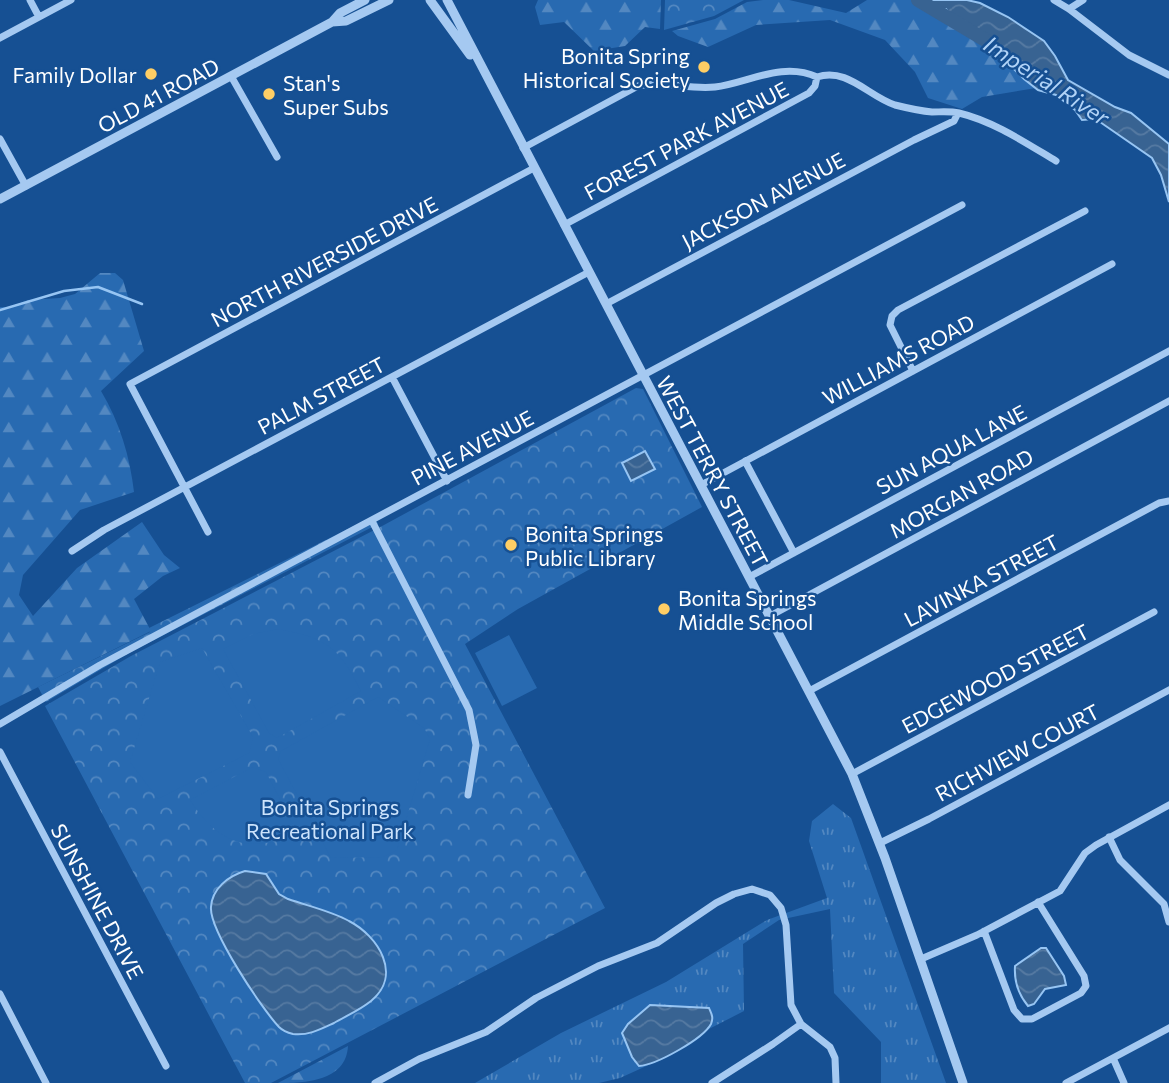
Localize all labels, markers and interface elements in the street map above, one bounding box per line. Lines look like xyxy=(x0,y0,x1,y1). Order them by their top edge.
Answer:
water label: Imperial River xyxy=(979,29,1116,131)
place label: Bonita Spring Historical Society xyxy=(523,43,690,92)
street label: OLD 41 ROAD xyxy=(93,53,223,137)
marker: Bonita Spring Historical Society xyxy=(696,59,712,75)
place label: Family Dollar xyxy=(12,62,137,87)
marker: Family Dollar xyxy=(143,66,159,82)
place label: Stan's Super Subs xyxy=(283,70,389,119)
street label: FOREST PARK AVENUE xyxy=(580,76,792,204)
marker: Stan's Super Subs xyxy=(261,86,277,102)
street label: JACKSON AVENUE xyxy=(677,146,849,254)
street label: NORTH RIVERSIDE DRIVE xyxy=(206,191,442,331)
street label: WILLIAMS ROAD xyxy=(818,308,978,410)
street label: PALM STREET xyxy=(253,351,389,439)
street label: WEST TERRY STREET xyxy=(652,371,774,571)
street label: SUN AQUA LANE xyxy=(872,399,1030,499)
street label: PINE AVENUE xyxy=(407,404,537,490)
street label: MORGAN ROAD xyxy=(885,443,1037,543)
place label: Bonita Springs Public Library xyxy=(525,521,664,570)
street label: LAVINKA STREET xyxy=(899,529,1063,631)
marker: Bonita Springs Public Library xyxy=(503,537,519,553)
place label: Bonita Springs Middle School xyxy=(678,585,817,634)
marker: Bonita Springs Middle School xyxy=(656,601,672,617)
street label: EDGEWOOD STREET xyxy=(897,618,1093,738)
street label: RICHVIEW COURT xyxy=(931,698,1103,806)
park label: Bonita Springs Recreational Park xyxy=(246,794,414,843)
street label: SUNSHINE DRIVE xyxy=(47,819,149,983)

